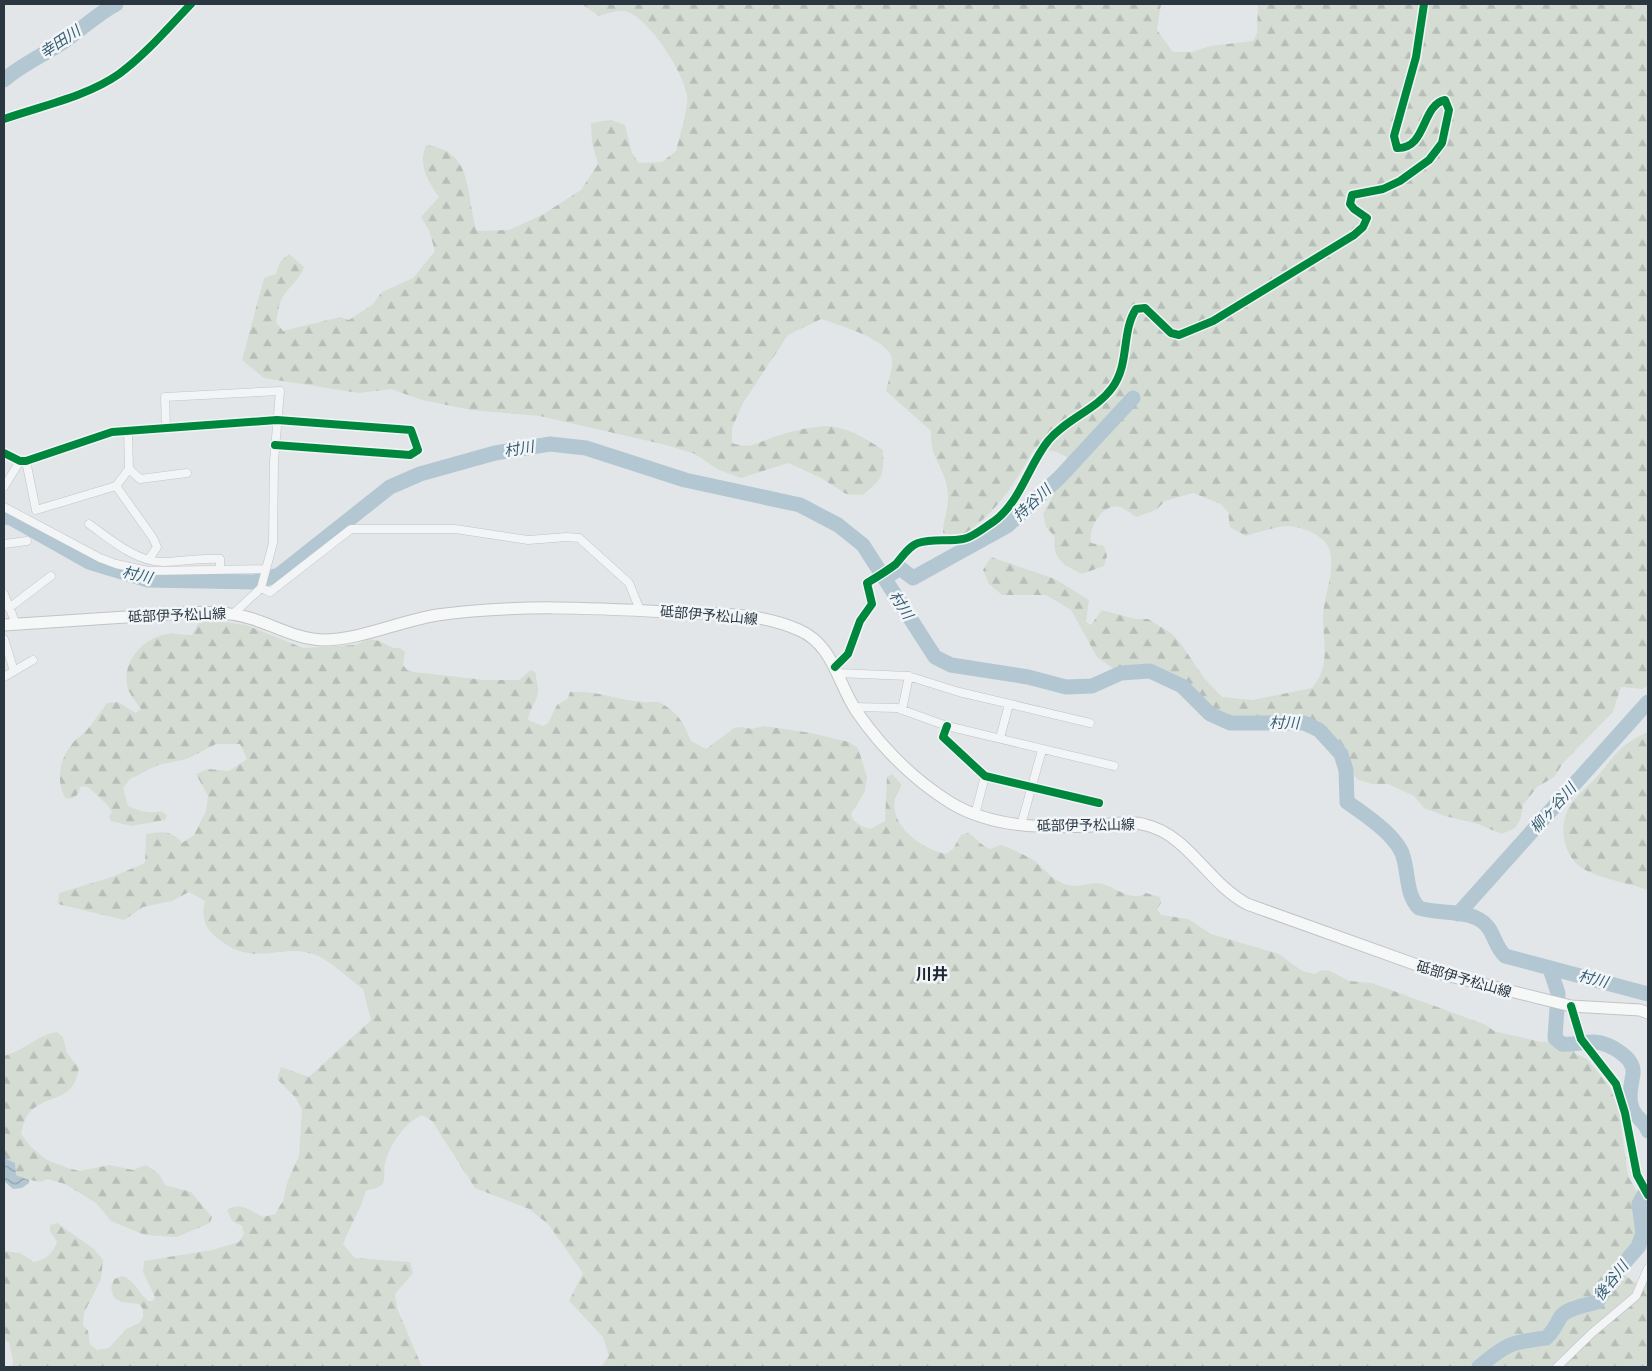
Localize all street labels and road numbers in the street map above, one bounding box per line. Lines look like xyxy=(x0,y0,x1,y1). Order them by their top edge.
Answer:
street label: 砥部伊予松山線 xyxy=(659,602,759,627)
street label: 砥部伊予松山線 xyxy=(128,604,226,625)
street label: 砥部伊予松山線 xyxy=(1037,815,1135,834)
street label: 砥部伊予松山線 xyxy=(1415,957,1514,1000)

